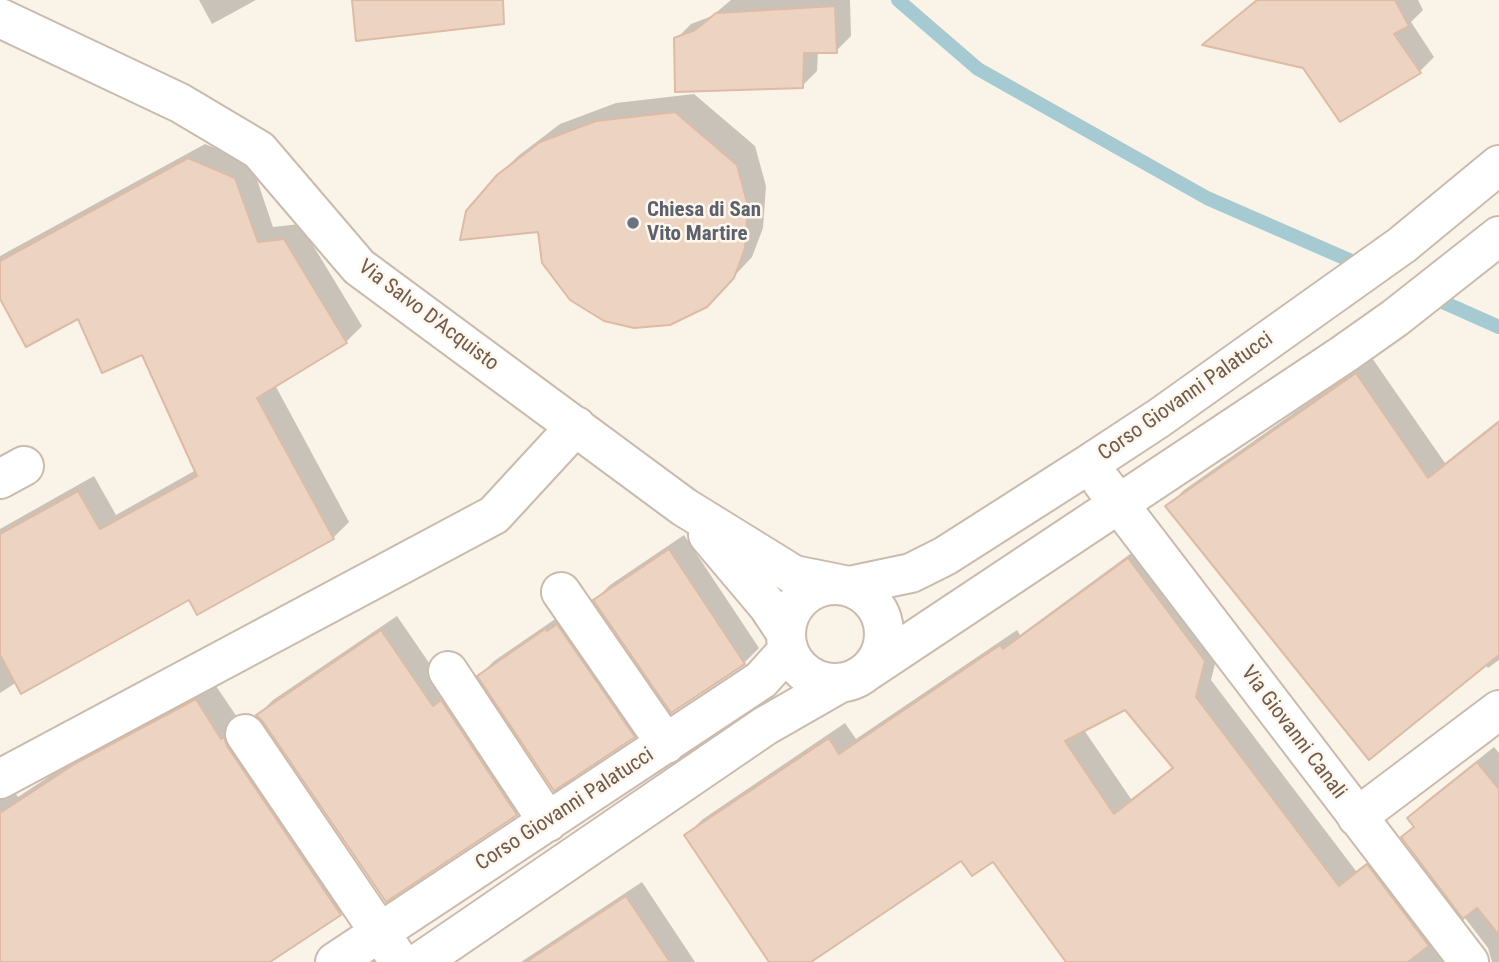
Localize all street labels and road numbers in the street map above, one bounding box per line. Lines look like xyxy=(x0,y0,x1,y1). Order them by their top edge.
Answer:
street label: Via Salvo D'Acquisto xyxy=(353,255,503,377)
street label: Corso Giovanni Palatucci xyxy=(1094,327,1278,467)
street label: Via Giovanni Canali xyxy=(1235,662,1351,804)
street label: Corso Giovanni Palatucci xyxy=(471,743,659,877)

